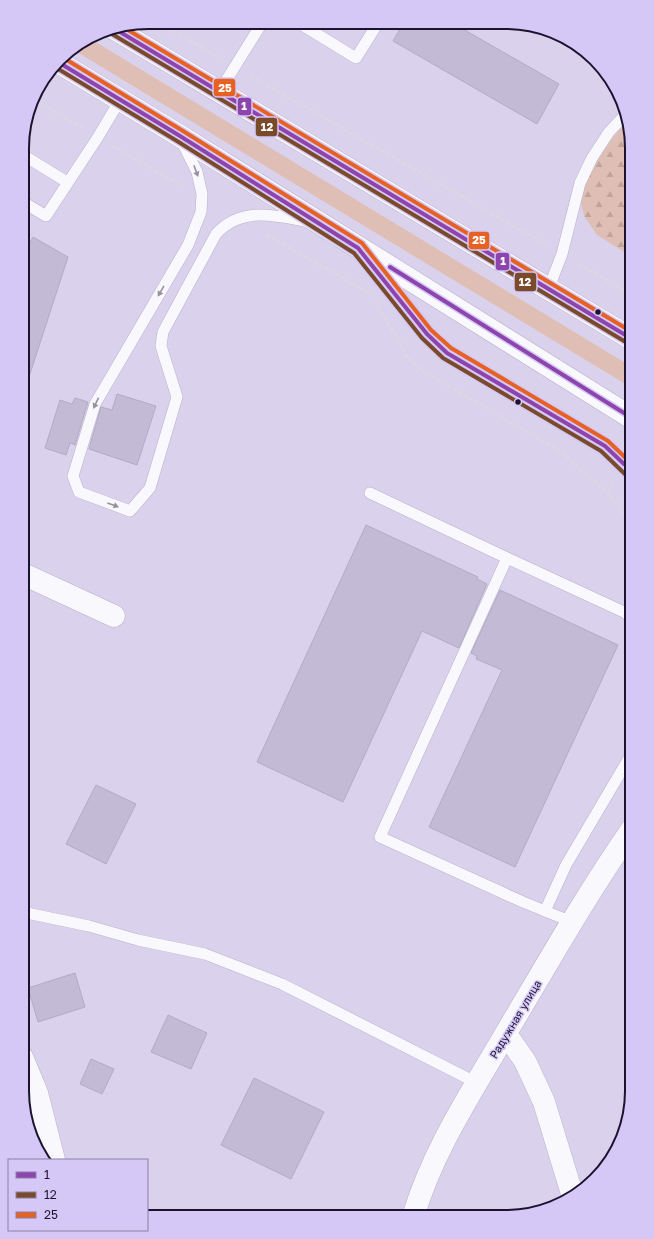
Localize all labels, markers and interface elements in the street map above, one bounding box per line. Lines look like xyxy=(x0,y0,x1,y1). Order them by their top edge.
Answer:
line badge: 25 xyxy=(213,78,236,97)
text: 25 xyxy=(218,81,232,94)
line badge: 1 xyxy=(237,97,252,116)
text: 1 xyxy=(241,99,247,112)
line badge: 12 xyxy=(255,117,278,137)
text: 12 xyxy=(261,120,273,133)
one-way arrow xyxy=(193,166,199,178)
line badge: 25 xyxy=(468,231,490,250)
text: 25 xyxy=(472,233,486,246)
line badge: 1 xyxy=(495,252,510,271)
text: 1 xyxy=(500,254,506,267)
line badge: 12 xyxy=(514,272,537,292)
text: 12 xyxy=(519,275,531,288)
one-way arrow xyxy=(158,285,165,296)
unlabelled marker xyxy=(593,307,603,317)
one-way arrow xyxy=(93,397,99,409)
unlabelled marker xyxy=(513,397,523,407)
one-way arrow xyxy=(107,502,119,508)
street label: Радужная улица xyxy=(486,977,544,1061)
legend xyxy=(8,1159,148,1231)
text: 1 xyxy=(44,1167,50,1182)
text: 12 xyxy=(44,1187,57,1202)
text: 25 xyxy=(44,1207,58,1222)

